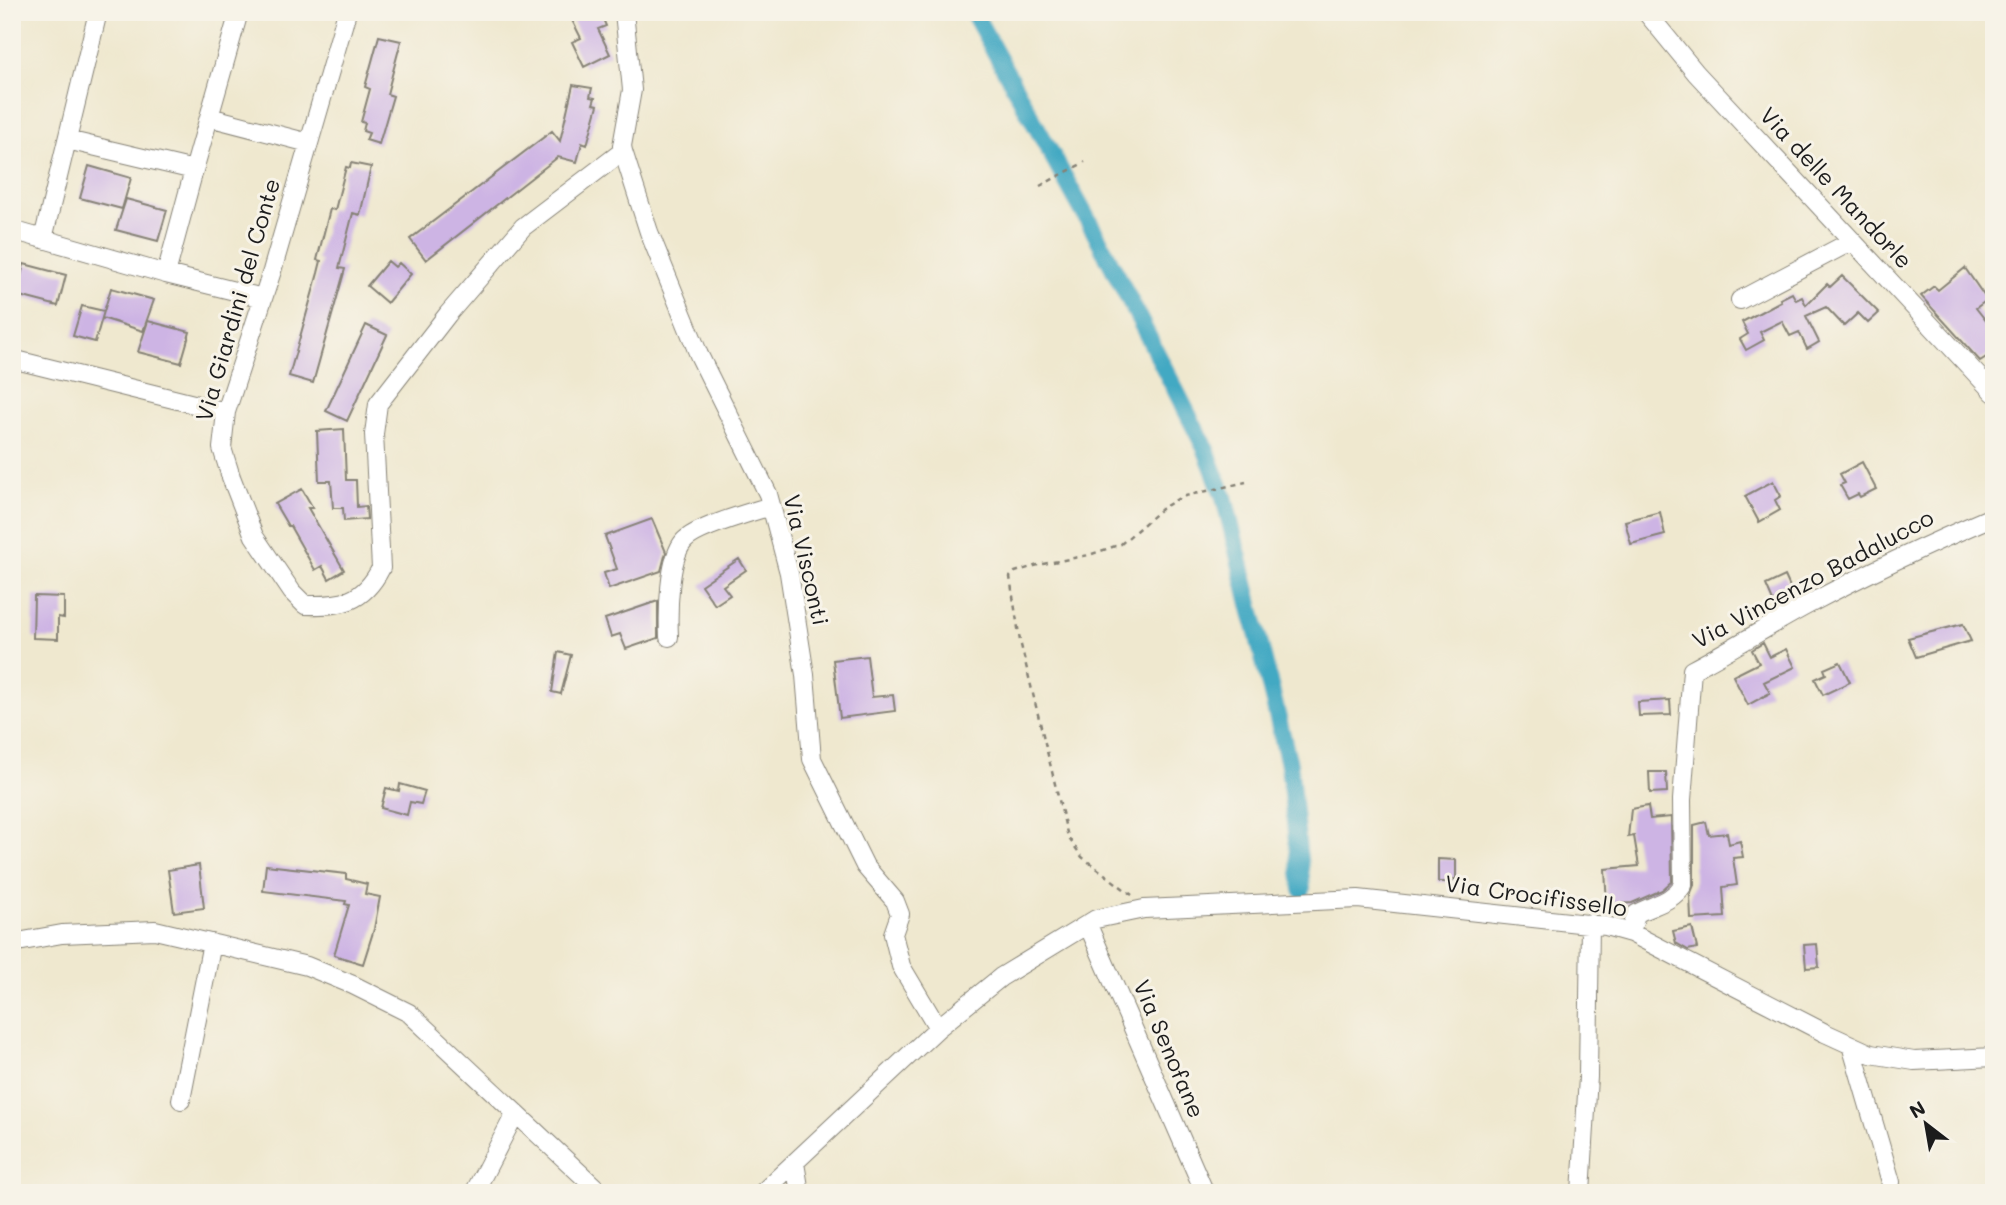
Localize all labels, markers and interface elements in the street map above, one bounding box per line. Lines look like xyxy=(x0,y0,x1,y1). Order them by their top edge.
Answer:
street label: Via delle Mandorle xyxy=(1754,100,1920,275)
street label: Via Giardini del Conte xyxy=(188,175,286,425)
street label: Via Visconti xyxy=(777,491,837,628)
street label: Via Vincenzo Badalucco xyxy=(1687,502,1938,654)
street label: Via Crocifissello xyxy=(1443,867,1629,923)
street label: Via Senofane xyxy=(1127,975,1213,1122)
north arrow xyxy=(1890,1090,1960,1160)
text: N xyxy=(1904,1095,1930,1123)

